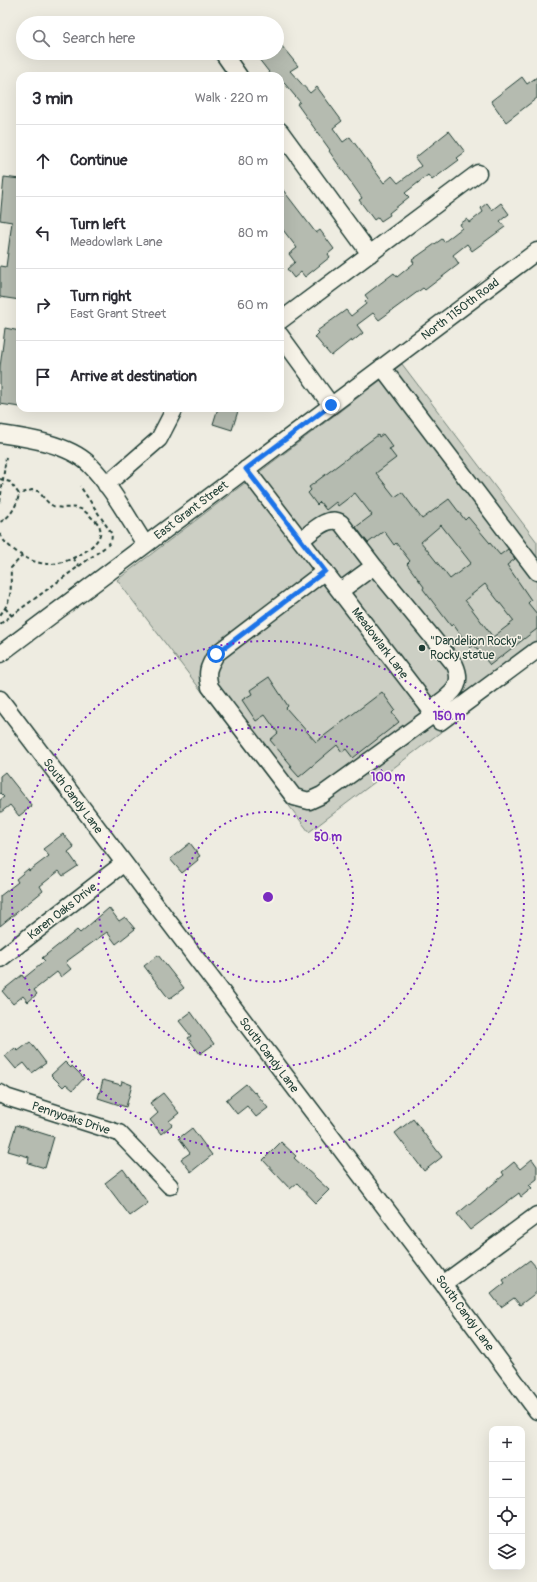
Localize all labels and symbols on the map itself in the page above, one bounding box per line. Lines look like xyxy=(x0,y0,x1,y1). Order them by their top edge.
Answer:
street label: North 1150th Road xyxy=(418,275,502,344)
route end xyxy=(322,396,340,414)
street label: East Grant Street xyxy=(151,478,231,543)
street label: Meadowlark Lane xyxy=(348,605,411,682)
place label: "Dandelion Rocky" Rocky statue xyxy=(430,634,522,663)
marker: "Dandelion Rocky" Rocky statue xyxy=(417,643,427,653)
route start xyxy=(207,645,225,663)
text: 150 m xyxy=(433,709,466,724)
street label: South Candy Lane xyxy=(39,756,106,837)
text: 100 m xyxy=(371,770,406,785)
text: 50 m xyxy=(314,830,342,845)
street label: Karen Oaks Drive xyxy=(25,880,100,943)
centre of rings xyxy=(261,890,275,904)
street label: South Candy Lane xyxy=(235,1015,302,1096)
street label: Pennyoaks Drive xyxy=(30,1099,112,1138)
street label: South Candy Lane xyxy=(432,1272,497,1354)

